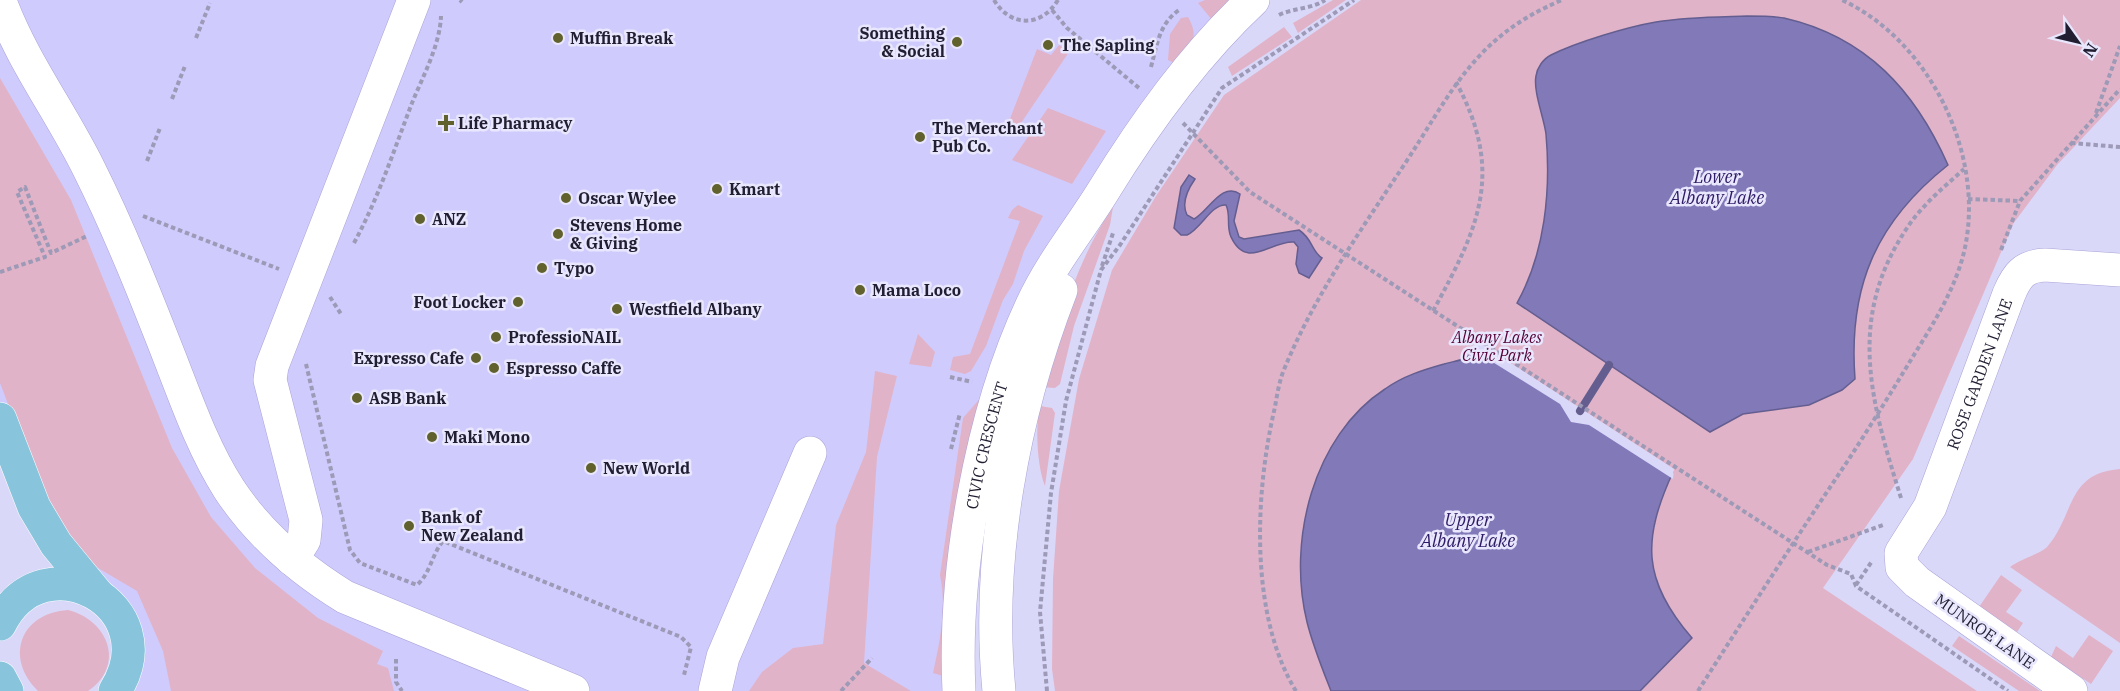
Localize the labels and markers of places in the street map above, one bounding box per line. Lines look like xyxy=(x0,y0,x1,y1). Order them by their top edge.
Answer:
place label: Something & Social xyxy=(859,23,946,61)
place label: Muffin Break xyxy=(570,28,673,48)
marker: Muffin Break xyxy=(551,31,565,45)
marker: Something & Social xyxy=(950,35,964,49)
place label: The Sapling xyxy=(1060,35,1155,55)
marker: The Sapling xyxy=(1041,38,1055,52)
place label: Life Pharmacy xyxy=(458,113,573,133)
marker: Life Pharmacy xyxy=(439,116,453,130)
place label: The Merchant Pub Co. xyxy=(932,118,1043,156)
marker: The Merchant Pub Co. xyxy=(913,130,927,144)
place label: Kmart xyxy=(729,179,780,199)
marker: Kmart xyxy=(710,182,724,196)
place label: Oscar Wylee xyxy=(578,188,676,208)
marker: Oscar Wylee xyxy=(559,191,573,205)
place label: ANZ xyxy=(432,209,466,229)
marker: ANZ xyxy=(413,212,427,226)
place label: Stevens Home & Giving xyxy=(570,215,682,253)
marker: Stevens Home & Giving xyxy=(551,227,565,241)
place label: Typo xyxy=(554,258,594,278)
marker: Typo xyxy=(535,261,549,275)
place label: Mama Loco xyxy=(872,280,961,300)
marker: Mama Loco xyxy=(853,283,867,297)
place label: Foot Locker xyxy=(414,292,506,312)
marker: Foot Locker xyxy=(511,295,525,309)
place label: Westfield Albany xyxy=(629,299,763,319)
marker: Westfield Albany xyxy=(610,302,624,316)
place label: ProfessioNAIL xyxy=(508,327,621,347)
marker: ProfessioNAIL xyxy=(489,330,503,344)
place label: Expresso Cafe xyxy=(353,348,464,368)
marker: Expresso Cafe xyxy=(469,351,483,365)
place label: Espresso Caffe xyxy=(506,358,621,378)
marker: Espresso Caffe xyxy=(487,361,501,375)
place label: ASB Bank xyxy=(369,388,446,408)
marker: ASB Bank xyxy=(350,391,364,405)
place label: Maki Mono xyxy=(444,427,530,447)
marker: Maki Mono xyxy=(425,430,439,444)
place label: New World xyxy=(603,458,690,478)
marker: New World xyxy=(584,461,598,475)
place label: Bank of New Zealand xyxy=(421,507,524,545)
marker: Bank of New Zealand xyxy=(402,519,416,533)

